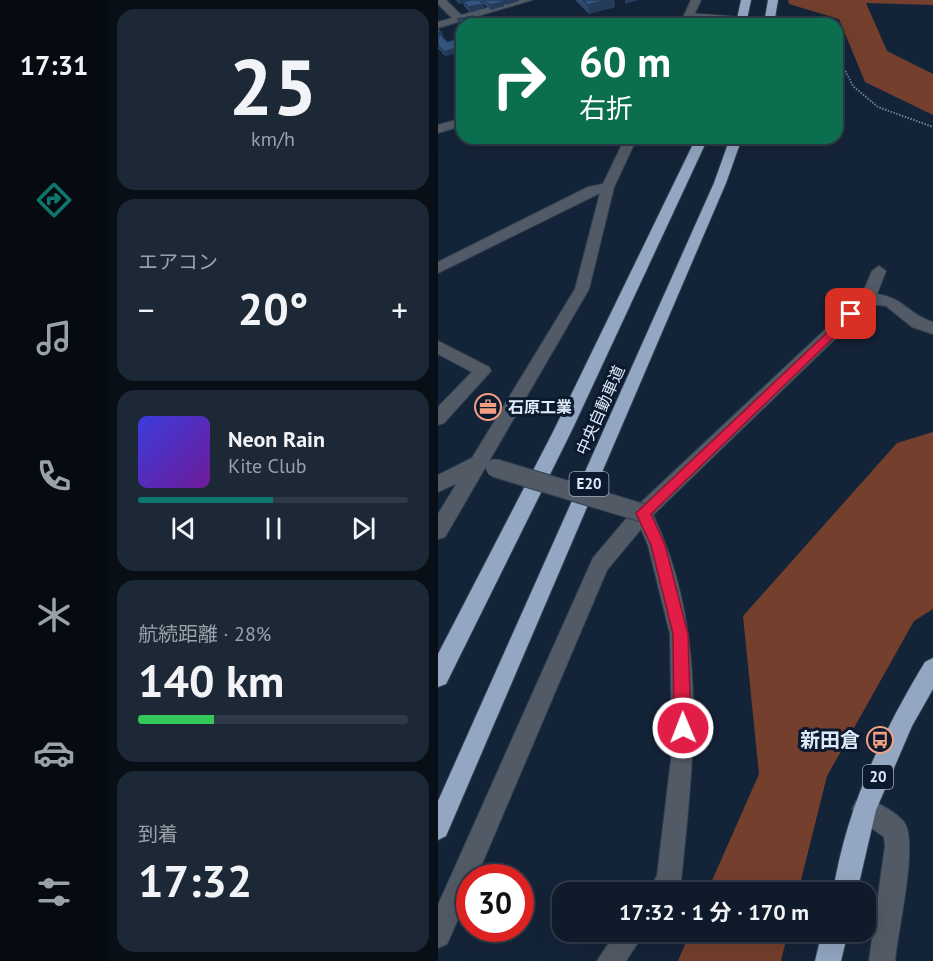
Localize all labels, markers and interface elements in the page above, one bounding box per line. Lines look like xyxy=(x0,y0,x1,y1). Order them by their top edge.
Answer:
text: 60 m xyxy=(579,34,671,89)
text: 25 xyxy=(229,36,317,137)
icon: right xyxy=(480,42,558,120)
text: 17:31 xyxy=(20,48,88,82)
text: 右折 xyxy=(579,91,633,125)
text: km/h xyxy=(251,126,295,152)
icon: directions xyxy=(33,179,75,221)
text: エアコン xyxy=(138,249,218,275)
text: 20° xyxy=(238,279,308,337)
text: − xyxy=(138,288,155,331)
text: + xyxy=(391,288,408,331)
pin xyxy=(825,288,876,339)
icon: arrive xyxy=(834,297,867,330)
icon: music xyxy=(33,317,75,359)
street label: 中央自動車道 xyxy=(571,362,629,458)
office icon: 石原工業 xyxy=(473,392,503,422)
place label: 石原工業 xyxy=(508,397,572,417)
text: Neon Rain xyxy=(228,425,325,453)
text: Kite Club xyxy=(228,453,306,479)
icon: phone xyxy=(33,455,75,497)
road number: E20 xyxy=(570,472,608,496)
icon: previous xyxy=(167,512,200,545)
icon: pause xyxy=(257,512,290,545)
icon: next xyxy=(347,512,380,545)
icon: climate xyxy=(33,594,75,636)
text: 航続距離 · 28% xyxy=(138,621,271,647)
text: 140 km xyxy=(138,651,284,709)
position arrow xyxy=(651,696,715,760)
bus stop icon: 新田倉 xyxy=(865,725,895,755)
place label: 新田倉 xyxy=(800,727,860,753)
icon: car xyxy=(33,732,75,774)
road number: 20 xyxy=(863,765,893,789)
text: 到着 xyxy=(138,821,178,847)
text: 17:32 xyxy=(138,851,252,909)
speed limit sign: 30 xyxy=(456,864,534,942)
icon: filters xyxy=(33,871,75,913)
text: 17:32 · 1 分 · 170 m xyxy=(619,898,809,926)

